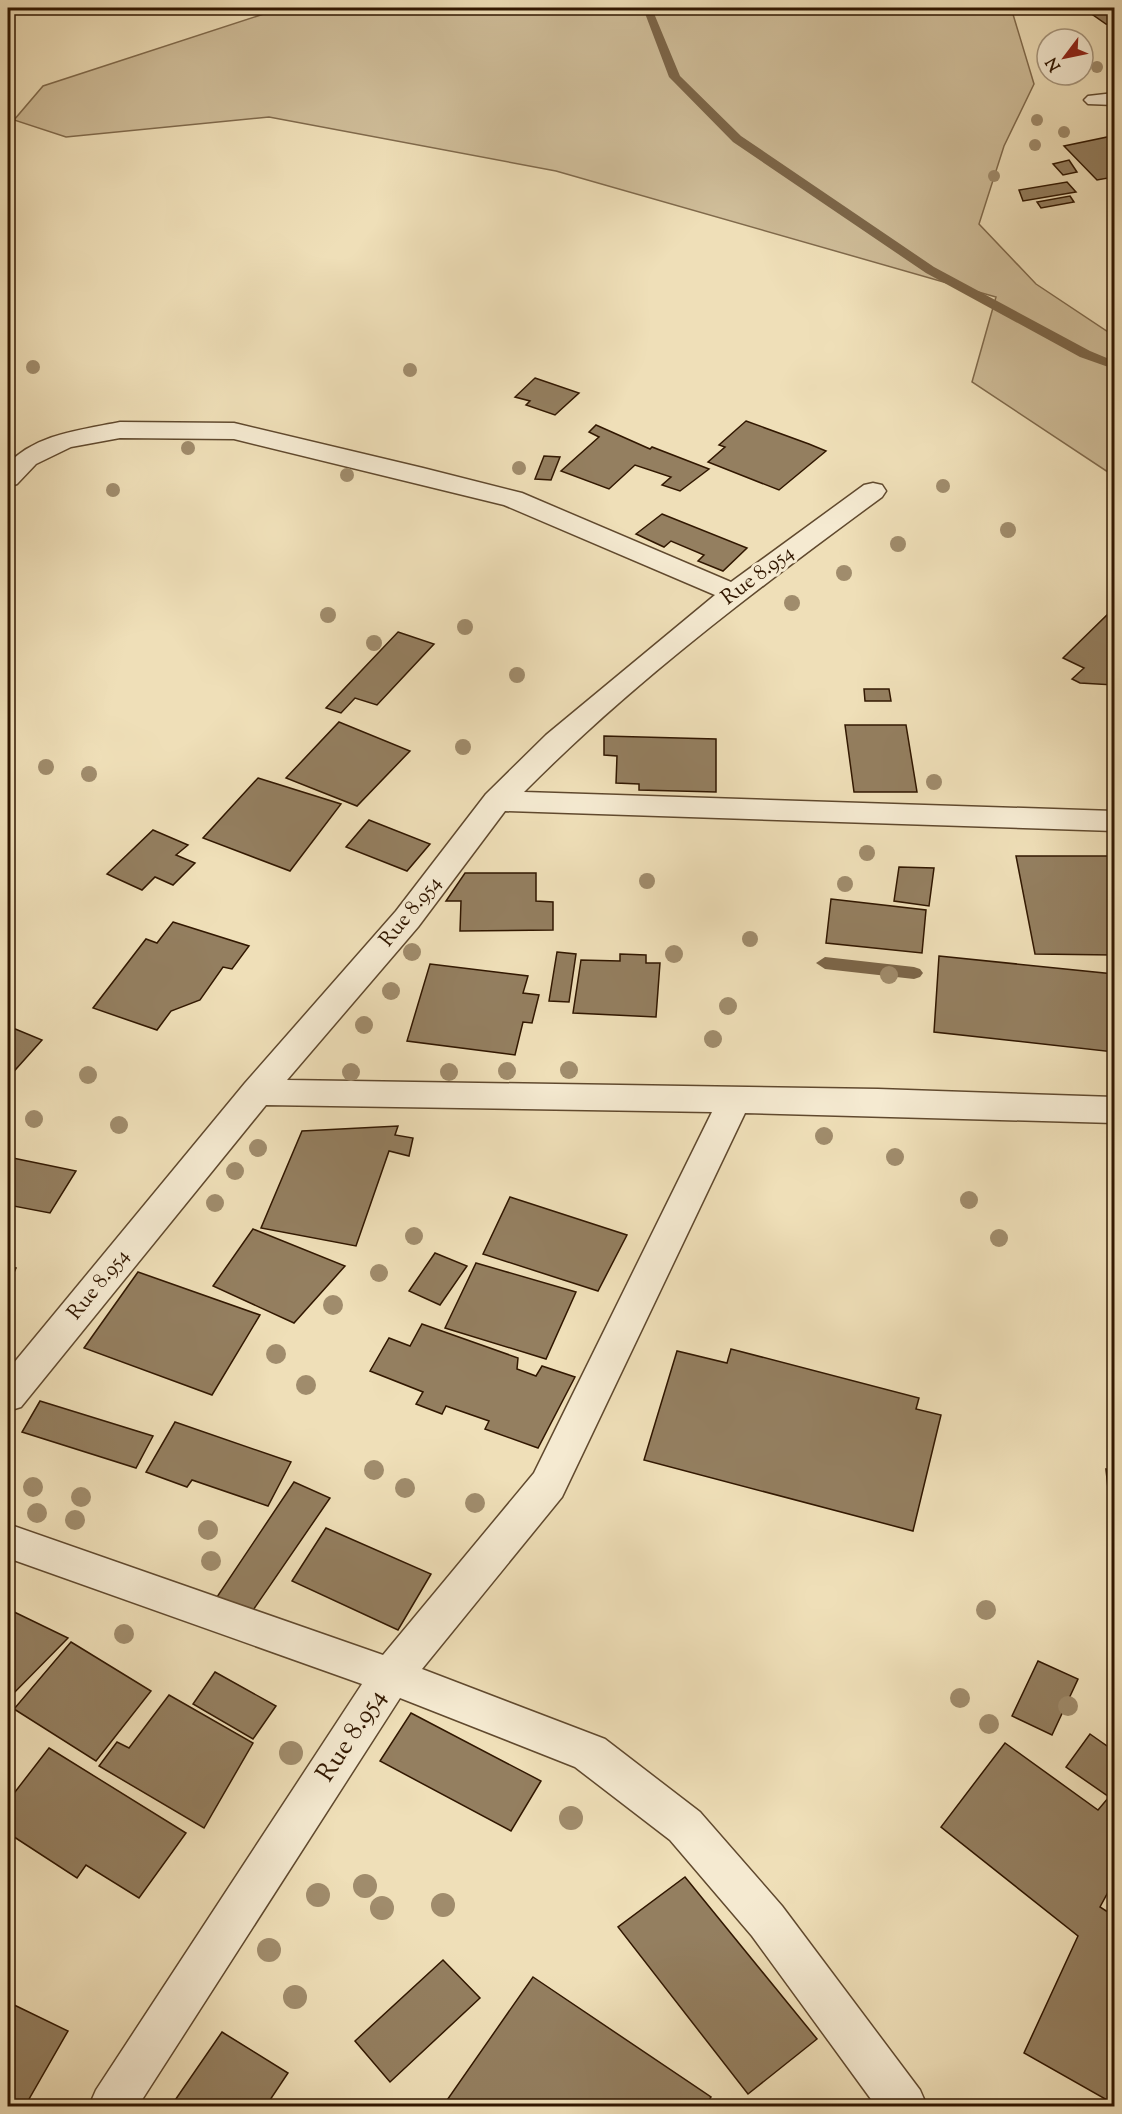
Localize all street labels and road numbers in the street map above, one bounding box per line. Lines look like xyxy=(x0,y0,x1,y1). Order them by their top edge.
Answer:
street label: Rue 8.954 xyxy=(715,539,801,613)
street label: Rue 8.954 xyxy=(373,870,449,954)
street label: Rue 8.954 xyxy=(61,1243,137,1327)
street label: Rue 8.954 xyxy=(308,1682,396,1790)

